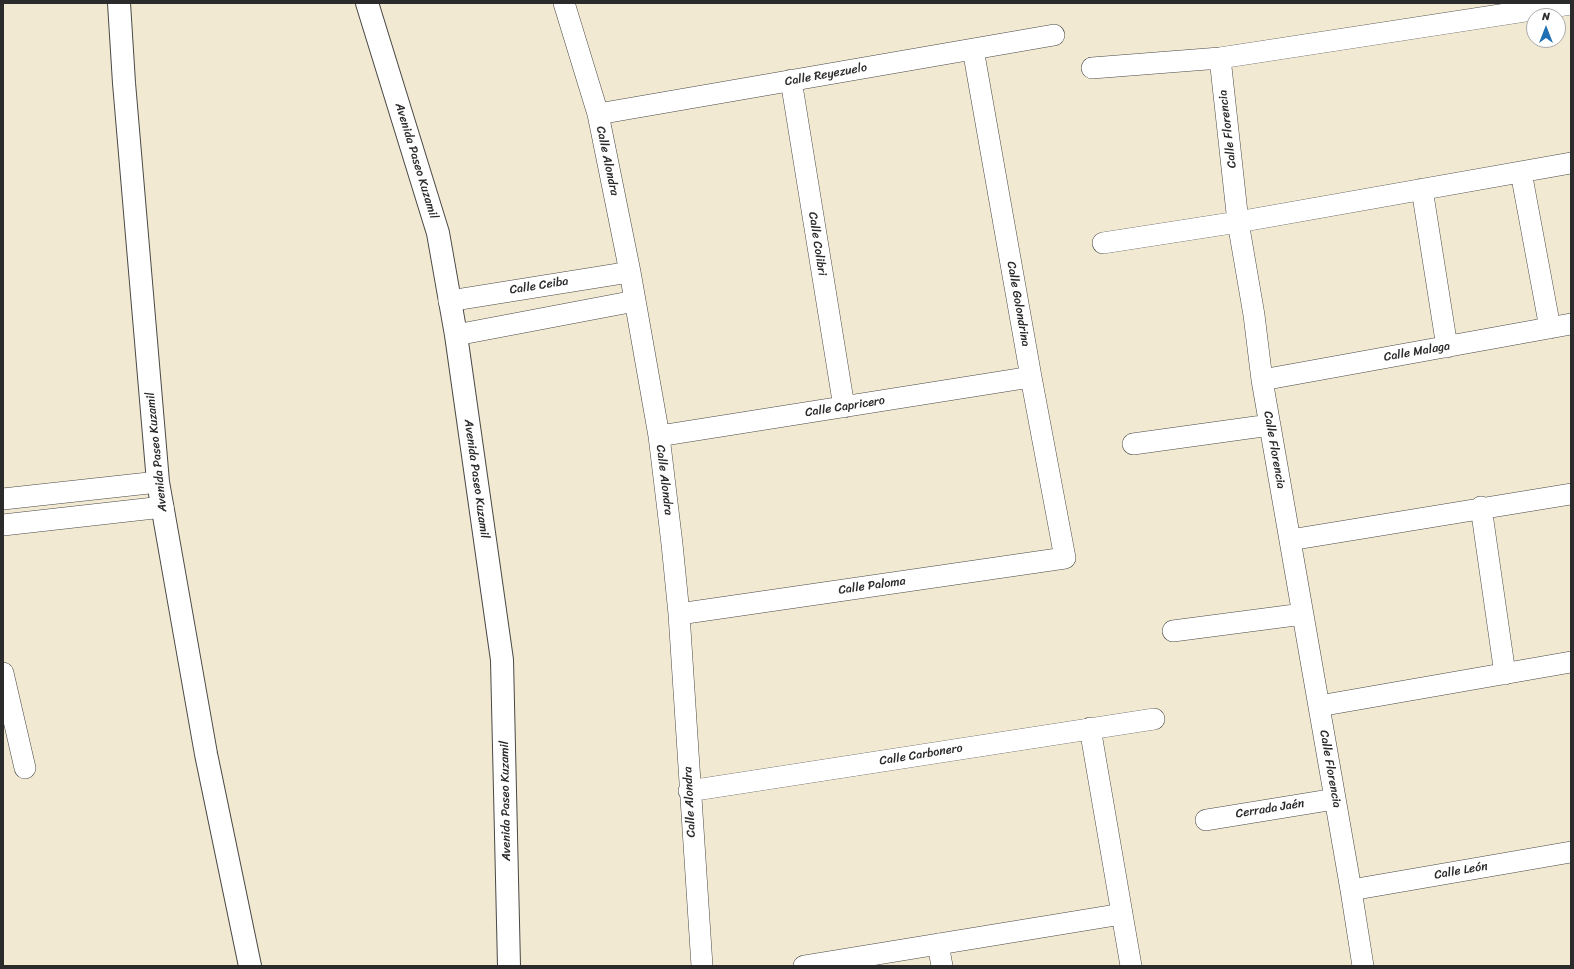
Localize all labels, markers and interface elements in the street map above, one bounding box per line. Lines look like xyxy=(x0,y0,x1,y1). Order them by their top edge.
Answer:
text: N xyxy=(1542,7,1550,26)
north arrow xyxy=(1526,8,1566,48)
street label: Calle Reyezuelo xyxy=(784,61,868,89)
street label: Calle Florencia xyxy=(1216,89,1240,169)
street label: Avenida Paseo Kuzamil xyxy=(392,101,440,221)
street label: Calle Alondra xyxy=(593,125,621,197)
street label: Calle Colibri xyxy=(805,211,829,277)
street label: Calle Golondrina xyxy=(1003,260,1033,348)
street label: Calle Ceiba xyxy=(509,274,569,298)
street label: Calle Malaga xyxy=(1383,339,1451,365)
street label: Avenida Paseo Kuzamil xyxy=(144,391,170,513)
street label: Calle Capricero xyxy=(804,394,886,420)
street label: Calle Florencia xyxy=(1260,410,1288,490)
street label: Avenida Paseo Kuzamil xyxy=(460,418,492,540)
street label: Calle Alondra xyxy=(653,444,675,516)
street label: Calle Paloma xyxy=(837,574,907,598)
street label: Calle Florencia xyxy=(1316,729,1344,809)
street label: Avenida Paseo Kuzamil xyxy=(498,741,514,861)
street label: Calle Carbonero xyxy=(878,741,964,769)
street label: Calle Alondra xyxy=(681,766,699,838)
street label: Cerrada Jaén xyxy=(1235,796,1305,822)
street label: Calle León xyxy=(1433,859,1489,883)

